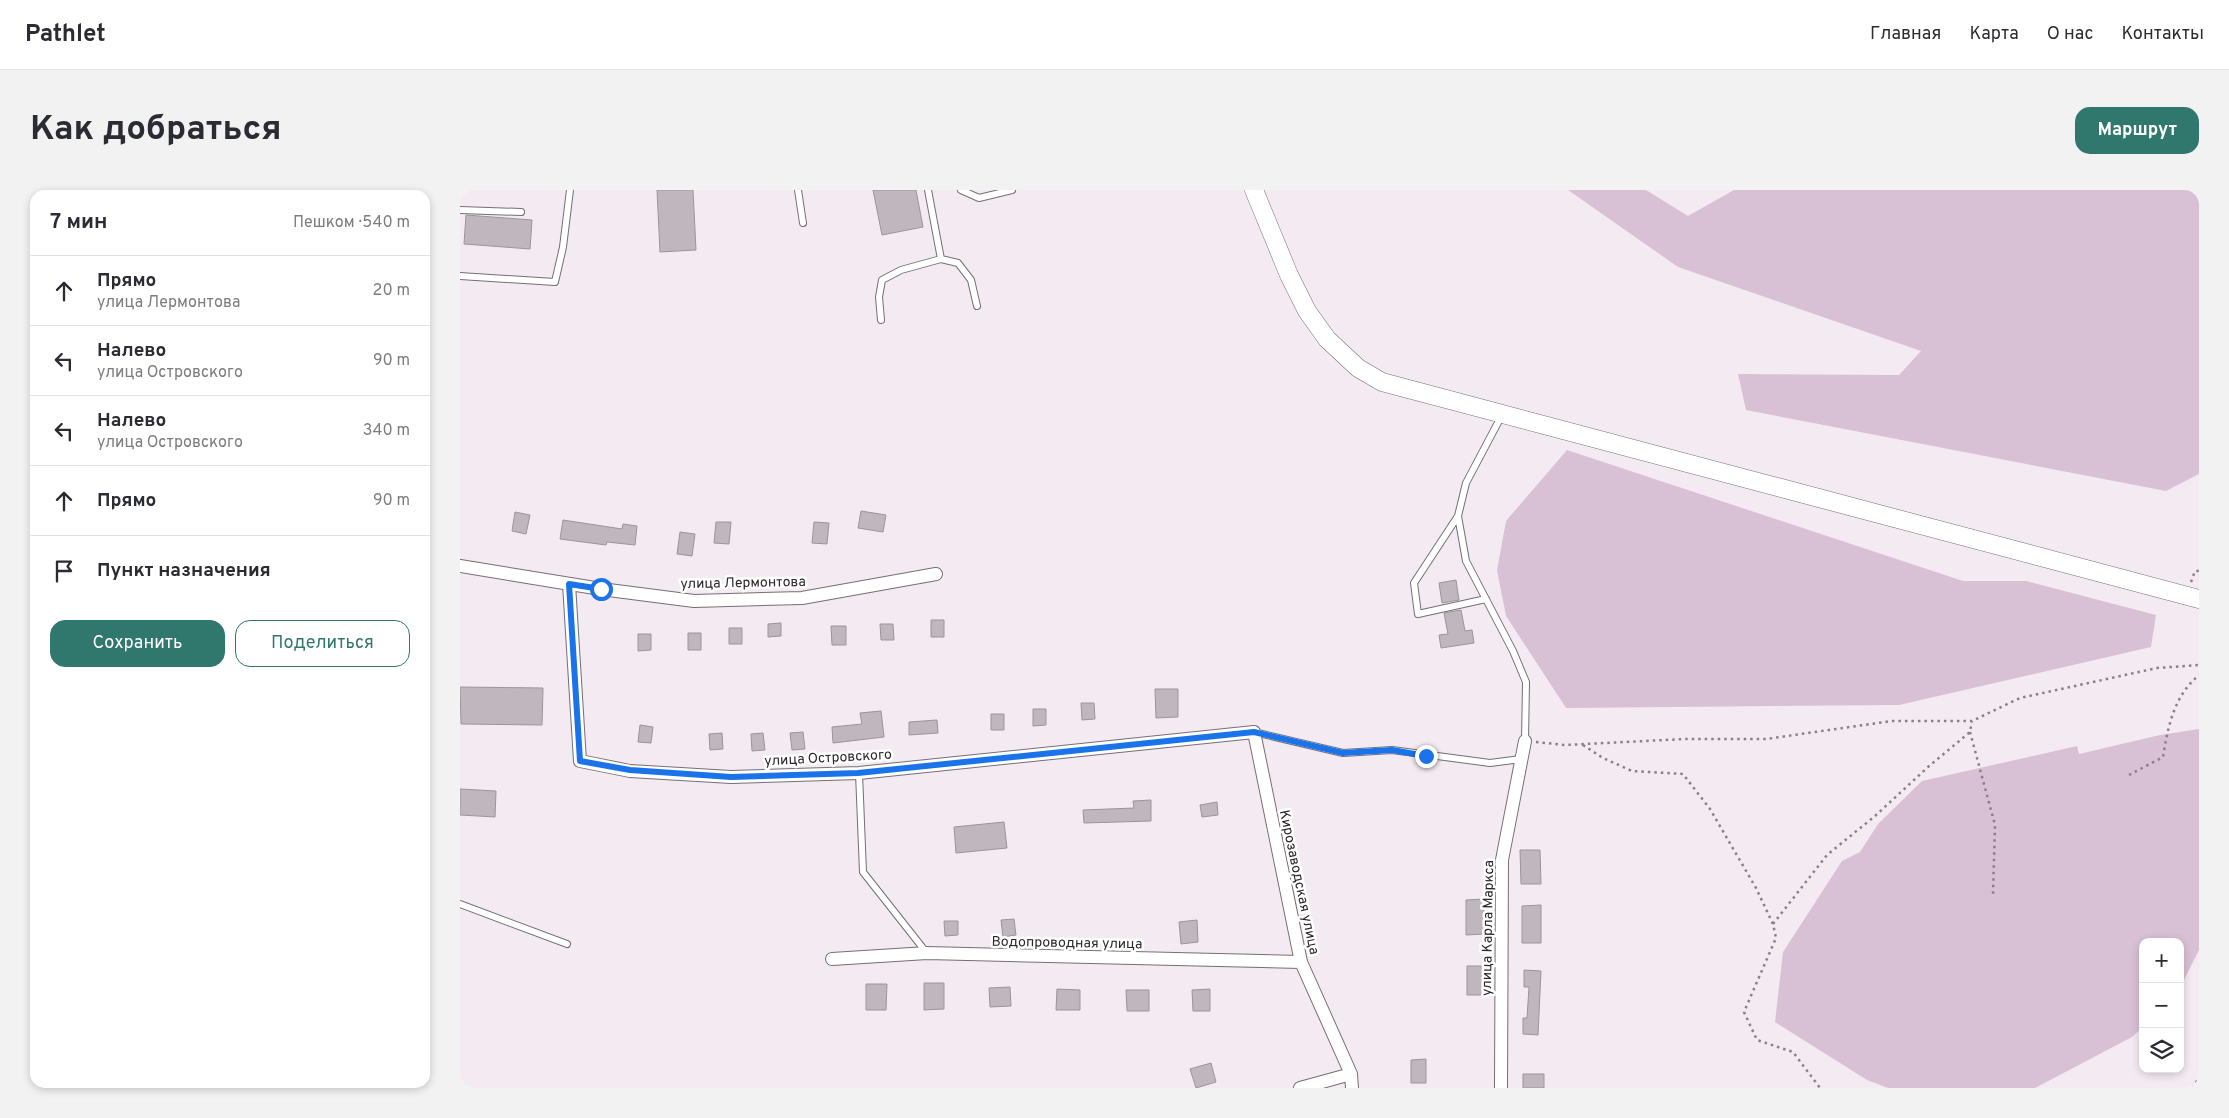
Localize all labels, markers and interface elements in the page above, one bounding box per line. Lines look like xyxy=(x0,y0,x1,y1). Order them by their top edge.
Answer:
text: Pathlet xyxy=(25,20,106,50)
text: Главная xyxy=(1870,23,1941,46)
text: Карта xyxy=(1969,23,2019,46)
text: О нас xyxy=(2047,23,2093,46)
text: Контакты xyxy=(2121,23,2204,46)
button: Маршрут xyxy=(2075,107,2199,154)
text: Как добраться xyxy=(30,108,282,152)
text: 7 мин xyxy=(50,209,107,236)
text: Пешком · 540 m xyxy=(293,213,410,233)
text: Прямо xyxy=(97,269,156,293)
icon: ahead xyxy=(50,277,78,305)
text: 20 m xyxy=(373,281,410,301)
text: улица Лермонтова xyxy=(97,293,240,313)
text: Налево xyxy=(97,339,166,363)
icon: left xyxy=(50,347,78,375)
text: 90 m xyxy=(373,351,410,371)
text: улица Островского xyxy=(97,363,243,383)
text: Налево xyxy=(97,409,166,433)
icon: left xyxy=(50,417,78,445)
text: 340 m xyxy=(363,421,410,441)
text: улица Островского xyxy=(97,433,243,453)
icon: ahead xyxy=(50,487,78,515)
text: Прямо xyxy=(97,489,156,513)
text: 90 m xyxy=(373,491,410,511)
icon: arrive xyxy=(50,557,78,585)
text: Пункт назначения xyxy=(97,559,271,583)
street label: улица Лермонтова xyxy=(680,574,806,593)
route start xyxy=(590,578,613,601)
button: Сохранить xyxy=(50,620,225,667)
button: Поделиться xyxy=(235,620,410,667)
route end xyxy=(1415,745,1438,768)
street label: улица Островского xyxy=(764,747,892,770)
street label: Кирозаводская улица xyxy=(1275,808,1322,956)
street label: улица Карла Маркса xyxy=(1479,860,1498,996)
street label: Водопроводная улица xyxy=(991,934,1142,953)
map controls xyxy=(2139,938,2184,1073)
button: + xyxy=(2139,938,2184,983)
button: − xyxy=(2139,983,2184,1028)
button: layers xyxy=(2139,1028,2184,1073)

